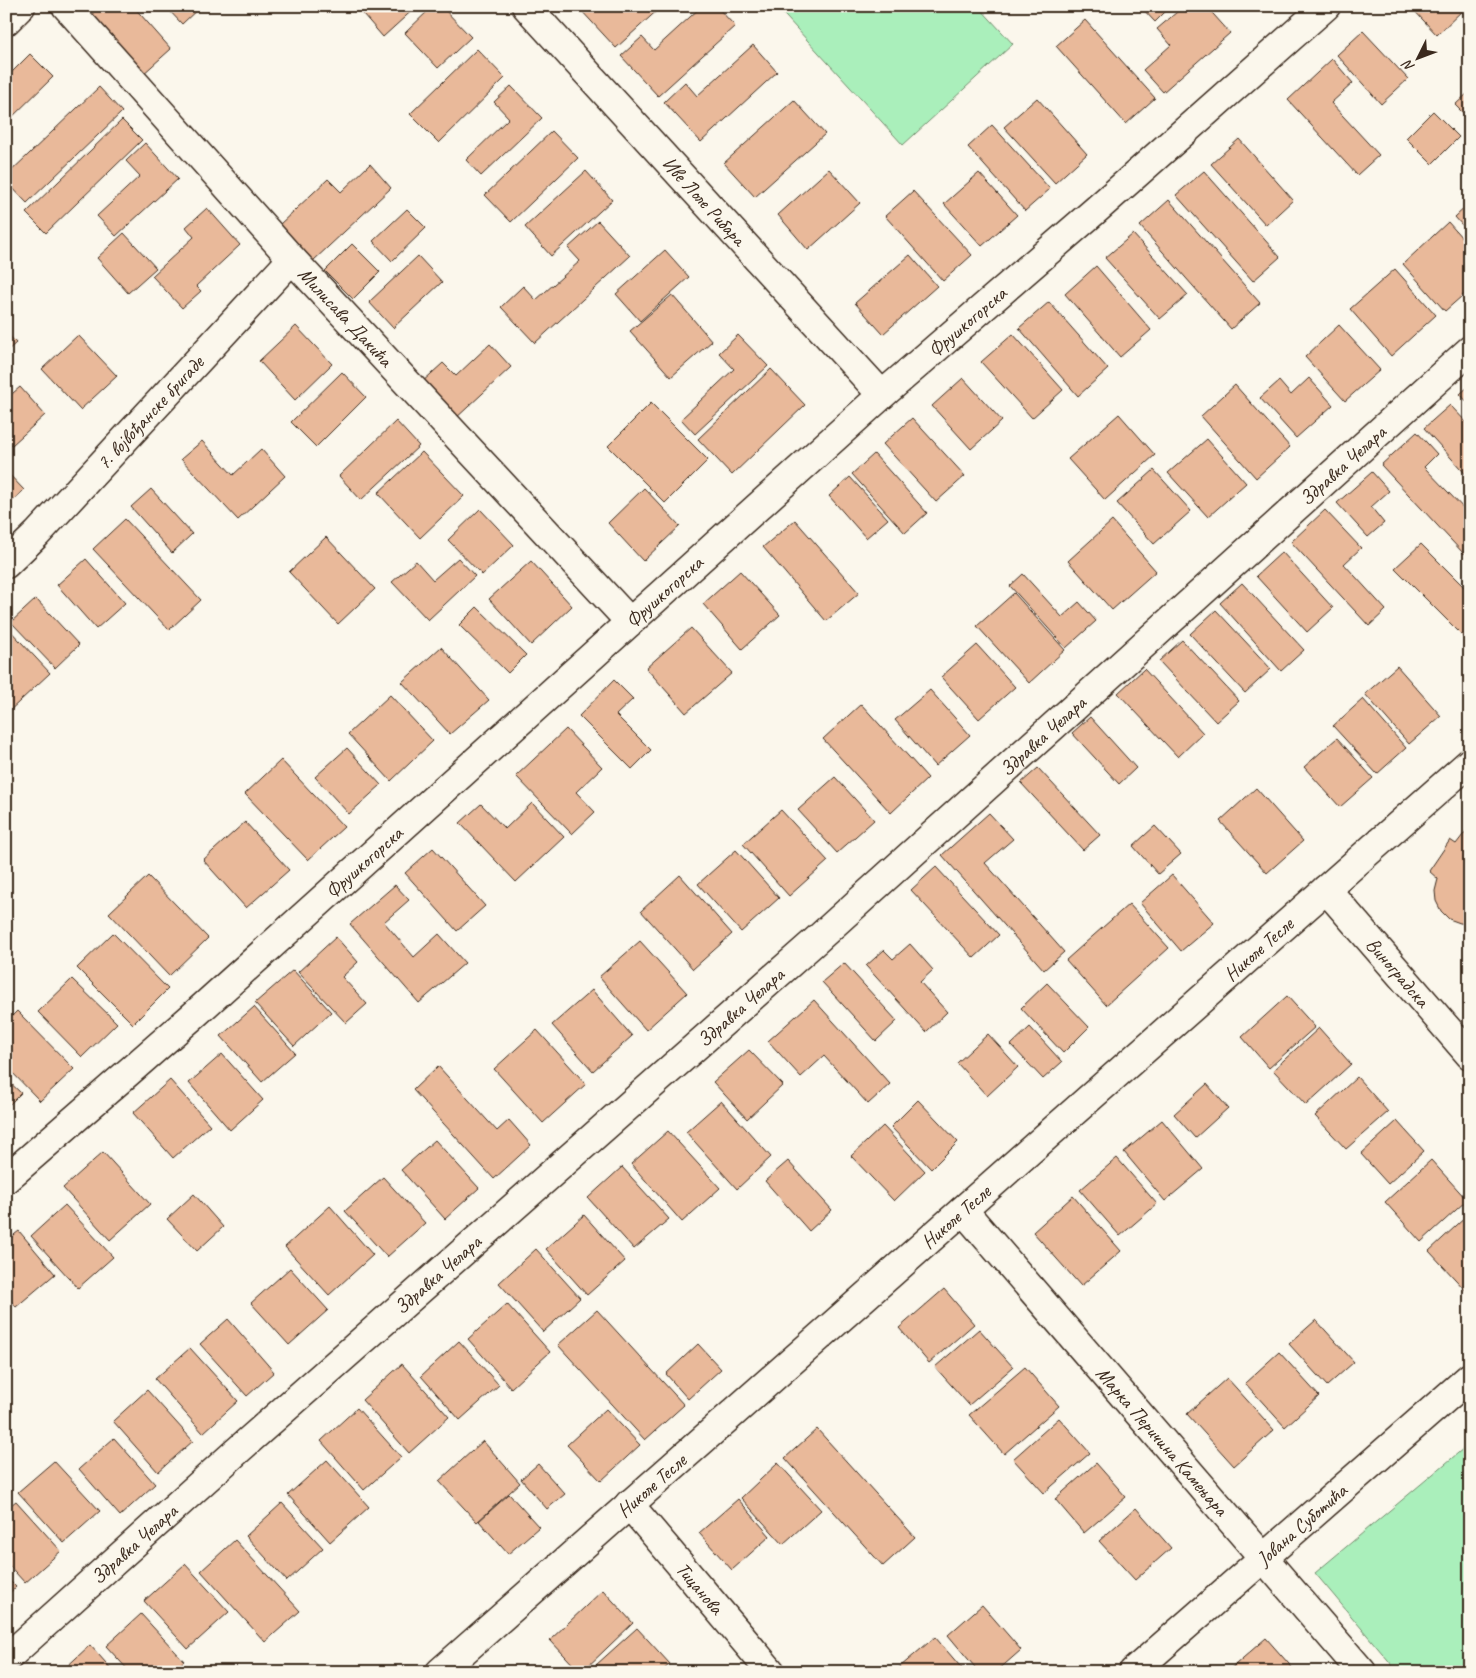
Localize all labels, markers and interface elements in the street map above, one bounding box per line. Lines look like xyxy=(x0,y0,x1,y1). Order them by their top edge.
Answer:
north arrow xyxy=(1394,32,1444,82)
text: N xyxy=(1398,56,1418,75)
street label: Иве Лоле Рибара xyxy=(657,151,753,252)
street label: Милисава Дакића xyxy=(293,261,399,373)
street label: Фрушкогорска xyxy=(923,280,1012,362)
street label: 7. војвођанске бригаде xyxy=(91,349,210,474)
street label: Здравка Челара xyxy=(1294,418,1392,511)
street label: Фрушкогорска xyxy=(620,549,709,633)
street label: Здравка Челара xyxy=(994,689,1092,781)
street label: Фрушкогорска xyxy=(320,820,409,903)
street label: Николе Тесле xyxy=(1218,911,1299,986)
street label: Виноградска xyxy=(1361,932,1436,1013)
street label: Здравка Челара xyxy=(692,961,791,1052)
street label: Николе Тесле xyxy=(916,1178,997,1254)
street label: Здравка Челара xyxy=(389,1228,488,1319)
street label: Марка Перичина Камењара xyxy=(1091,1361,1235,1522)
street label: Николе Тесле xyxy=(611,1447,692,1523)
street label: Јована Суботића xyxy=(1250,1477,1353,1571)
street label: Здравка Челара xyxy=(85,1497,184,1589)
street label: Тицанова xyxy=(671,1557,730,1620)

